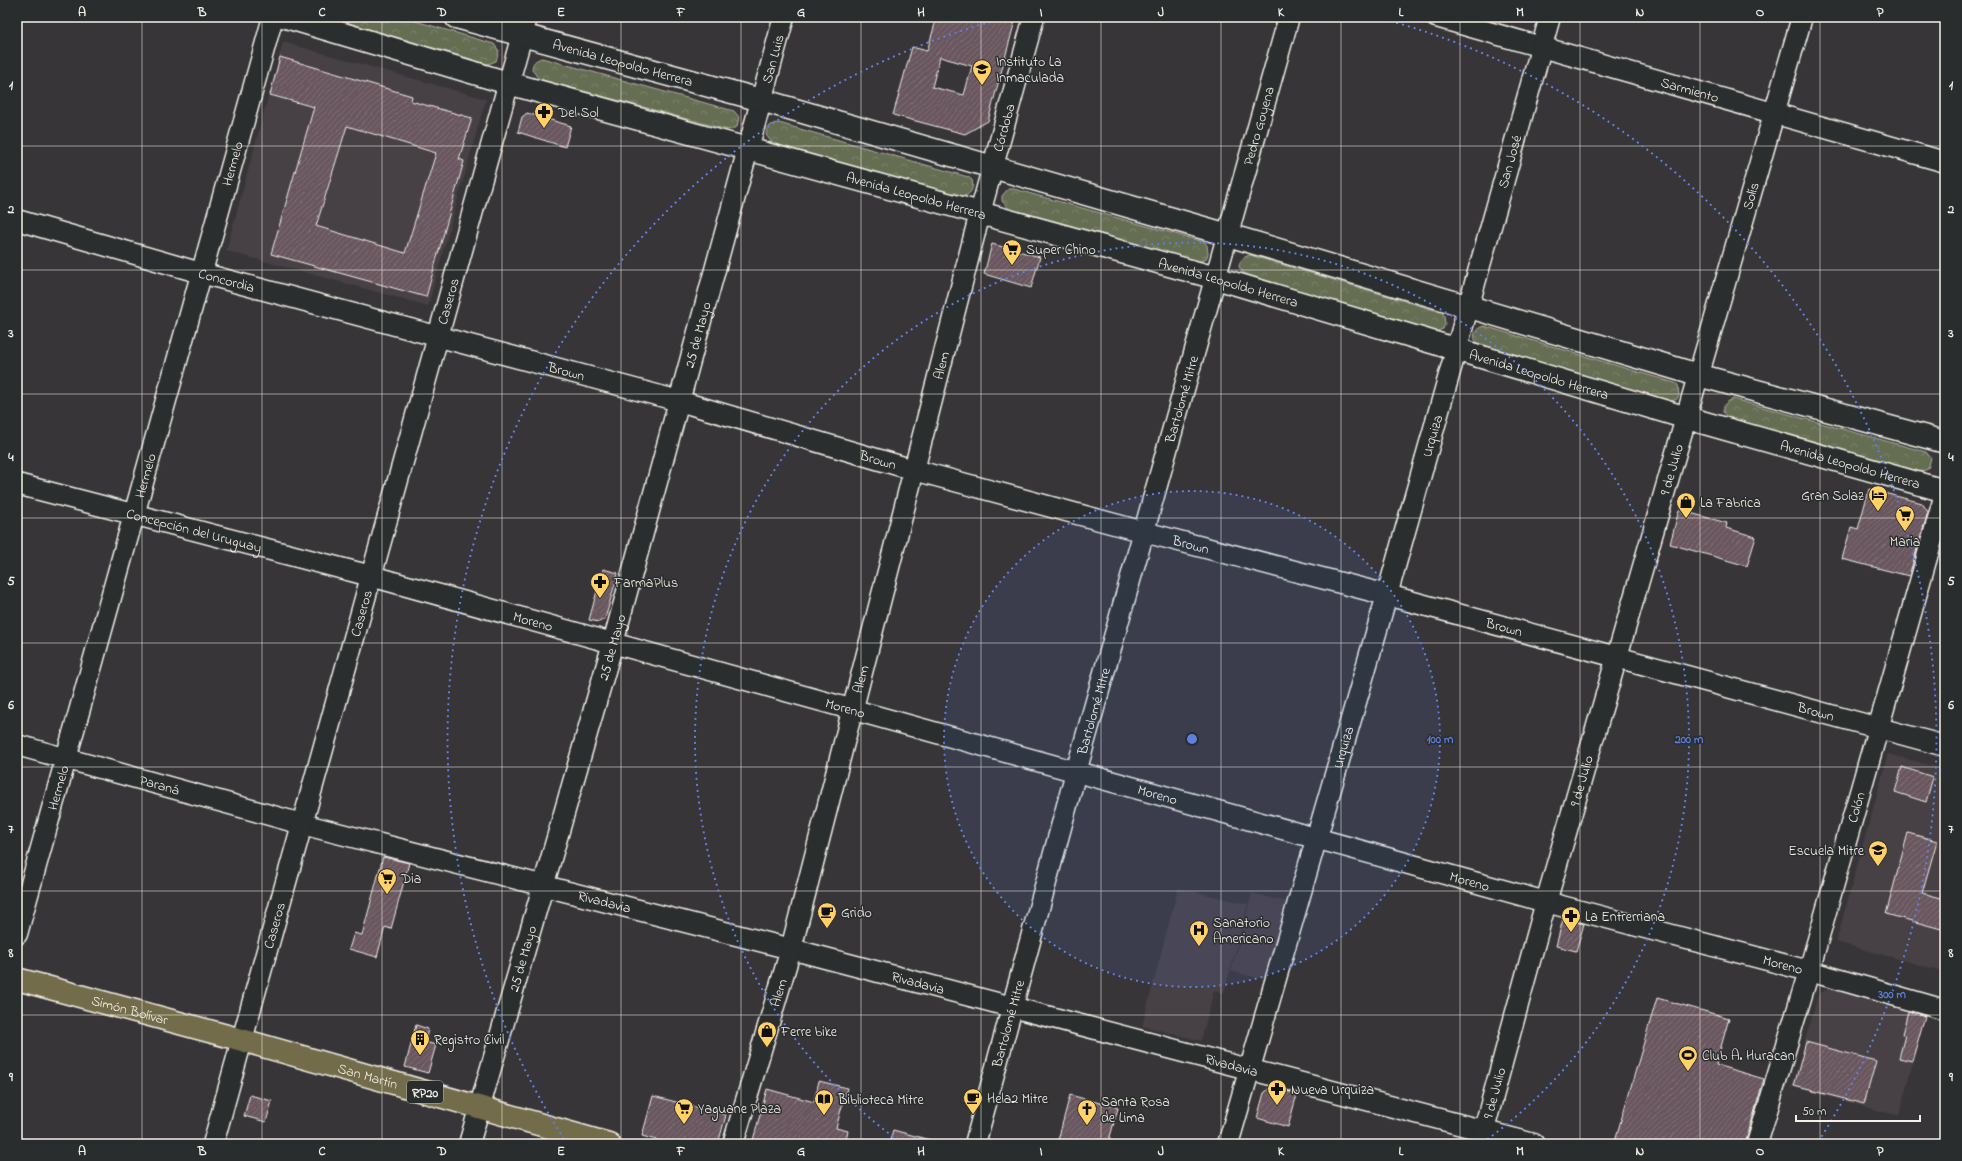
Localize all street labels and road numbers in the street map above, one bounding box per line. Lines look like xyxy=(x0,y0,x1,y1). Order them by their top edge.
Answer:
street label: San Luis xyxy=(757,32,791,86)
street label: Avenida Leopoldo Herrera xyxy=(550,35,695,93)
street label: Sarmiento xyxy=(1658,73,1721,109)
street label: Pedro Goyena xyxy=(1239,84,1281,168)
street label: Córdoba xyxy=(988,101,1022,154)
street label: San José xyxy=(1493,132,1528,191)
street label: Hermelo xyxy=(217,139,250,189)
street label: Avenida Leopoldo Herrera xyxy=(843,168,988,226)
street label: Solís xyxy=(1738,180,1766,213)
street label: Avenida Leopoldo Herrera xyxy=(1156,254,1300,314)
street label: Concordia xyxy=(196,264,257,299)
street label: Caseros xyxy=(433,276,466,327)
street label: 25 de Mayo xyxy=(680,300,718,370)
street label: Avenida Leopoldo Herrera xyxy=(1466,345,1611,406)
street label: Alem xyxy=(929,349,956,382)
street label: Bartolomé Mitre xyxy=(1160,353,1205,446)
street label: Brown xyxy=(545,357,587,387)
street label: Urquiza xyxy=(1417,413,1449,460)
street label: Avenida Leopoldo Herrera xyxy=(1777,436,1922,495)
street label: 9 de Julio xyxy=(1655,442,1690,498)
street label: Brown xyxy=(856,445,899,476)
street label: Hermelo xyxy=(130,451,163,501)
street label: Concepción del Uruguay xyxy=(124,504,264,560)
street label: Brown xyxy=(1169,531,1211,560)
street label: Caseros xyxy=(346,588,379,639)
street label: Moreno xyxy=(510,607,555,638)
street label: 25 de Mayo xyxy=(594,612,632,683)
street label: Brown xyxy=(1482,613,1525,643)
street label: Alem xyxy=(848,663,875,696)
street label: Bartolomé Mitre xyxy=(1072,665,1117,758)
street label: Moreno xyxy=(823,694,867,725)
street label: Brown xyxy=(1794,697,1836,728)
street label: Urquiza xyxy=(1328,724,1360,771)
street label: 9 de Julio xyxy=(1565,753,1600,809)
street label: Hermelo xyxy=(43,763,76,813)
street label: Paraná xyxy=(137,770,182,802)
street label: Moreno xyxy=(1135,780,1179,811)
street label: Colón xyxy=(1843,790,1872,825)
street label: Moreno xyxy=(1447,867,1492,898)
street label: Rivadavia xyxy=(575,886,633,920)
street label: Caseros xyxy=(259,900,292,951)
street label: 25 de Mayo xyxy=(504,923,543,994)
street label: Moreno xyxy=(1760,950,1805,981)
street label: Rivadavia xyxy=(889,967,947,1001)
street label: Alem xyxy=(765,976,794,1009)
street label: Bartolomé Mitre xyxy=(987,977,1031,1071)
street label: Simón Bolívar xyxy=(89,991,171,1032)
street label: Rivadavia xyxy=(1202,1049,1260,1083)
street label: San Martín xyxy=(335,1059,400,1096)
street label: 9 de Julio xyxy=(1478,1065,1512,1121)
road number: RP20 xyxy=(407,1081,443,1103)

